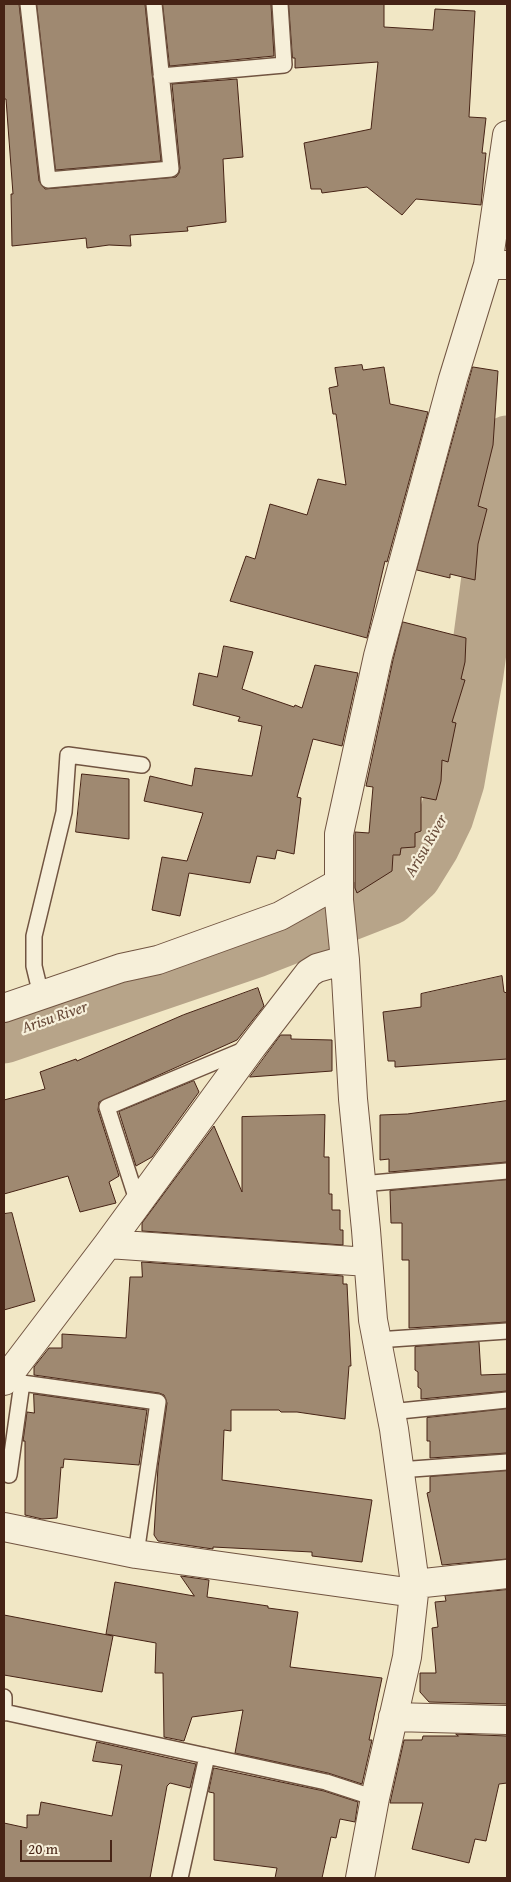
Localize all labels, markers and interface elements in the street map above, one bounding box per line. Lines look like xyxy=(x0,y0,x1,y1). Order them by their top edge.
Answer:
water label: Arisu River xyxy=(402,812,452,880)
water label: Arisu River xyxy=(19,998,91,1038)
scale bar xyxy=(22,1830,115,1862)
text: 20 m xyxy=(28,1838,58,1859)

